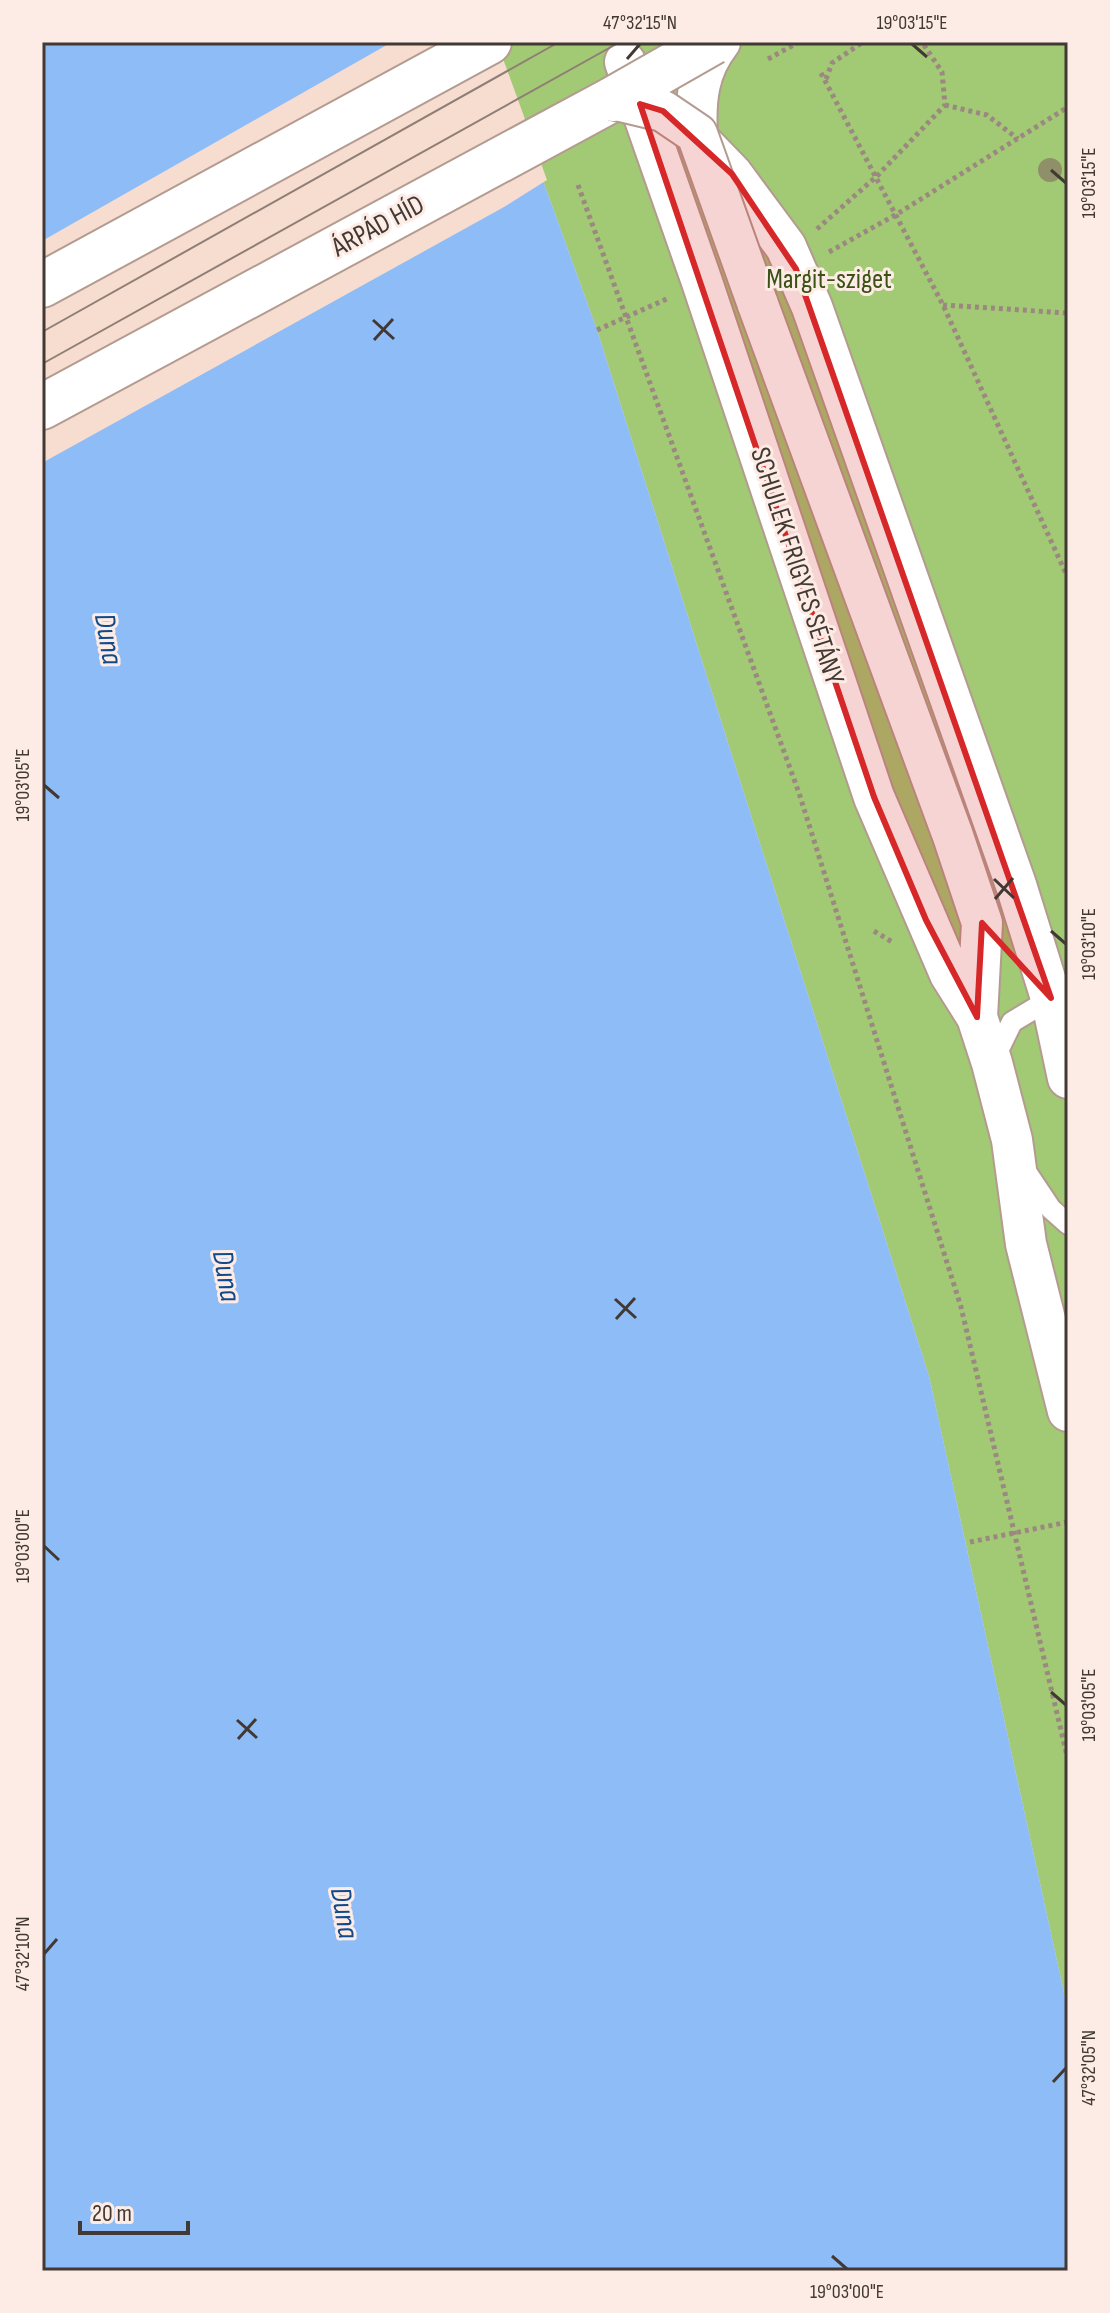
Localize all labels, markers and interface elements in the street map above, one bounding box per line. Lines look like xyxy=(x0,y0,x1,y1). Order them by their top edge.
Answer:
text: 47°32'15"N xyxy=(603,11,677,35)
text: 19°03'15"E xyxy=(876,11,948,35)
text: 19°03'15"E xyxy=(1077,147,1101,219)
street label: ÁRPÁD HÍD xyxy=(325,188,430,265)
park label: Margit-sziget xyxy=(766,263,892,296)
street label: SCHULEK FRIGYES SÉTÁNY xyxy=(743,443,851,689)
water label: Duna xyxy=(86,611,130,667)
text: 19°03'05"E xyxy=(11,748,35,822)
text: 19°03'10"E xyxy=(1077,908,1101,980)
water label: Duna xyxy=(204,1248,248,1304)
text: 19°03'00"E xyxy=(11,1509,35,1583)
text: 19°03'05"E xyxy=(1077,1668,1101,1742)
water label: Duna xyxy=(322,1885,366,1941)
text: 47°32'10"N xyxy=(11,1917,35,1991)
text: 47°32'05"N xyxy=(1077,2030,1101,2106)
scale bar xyxy=(80,2185,188,2235)
text: 20 m xyxy=(92,2199,132,2228)
text: 19°03'00"E xyxy=(810,2280,884,2304)

